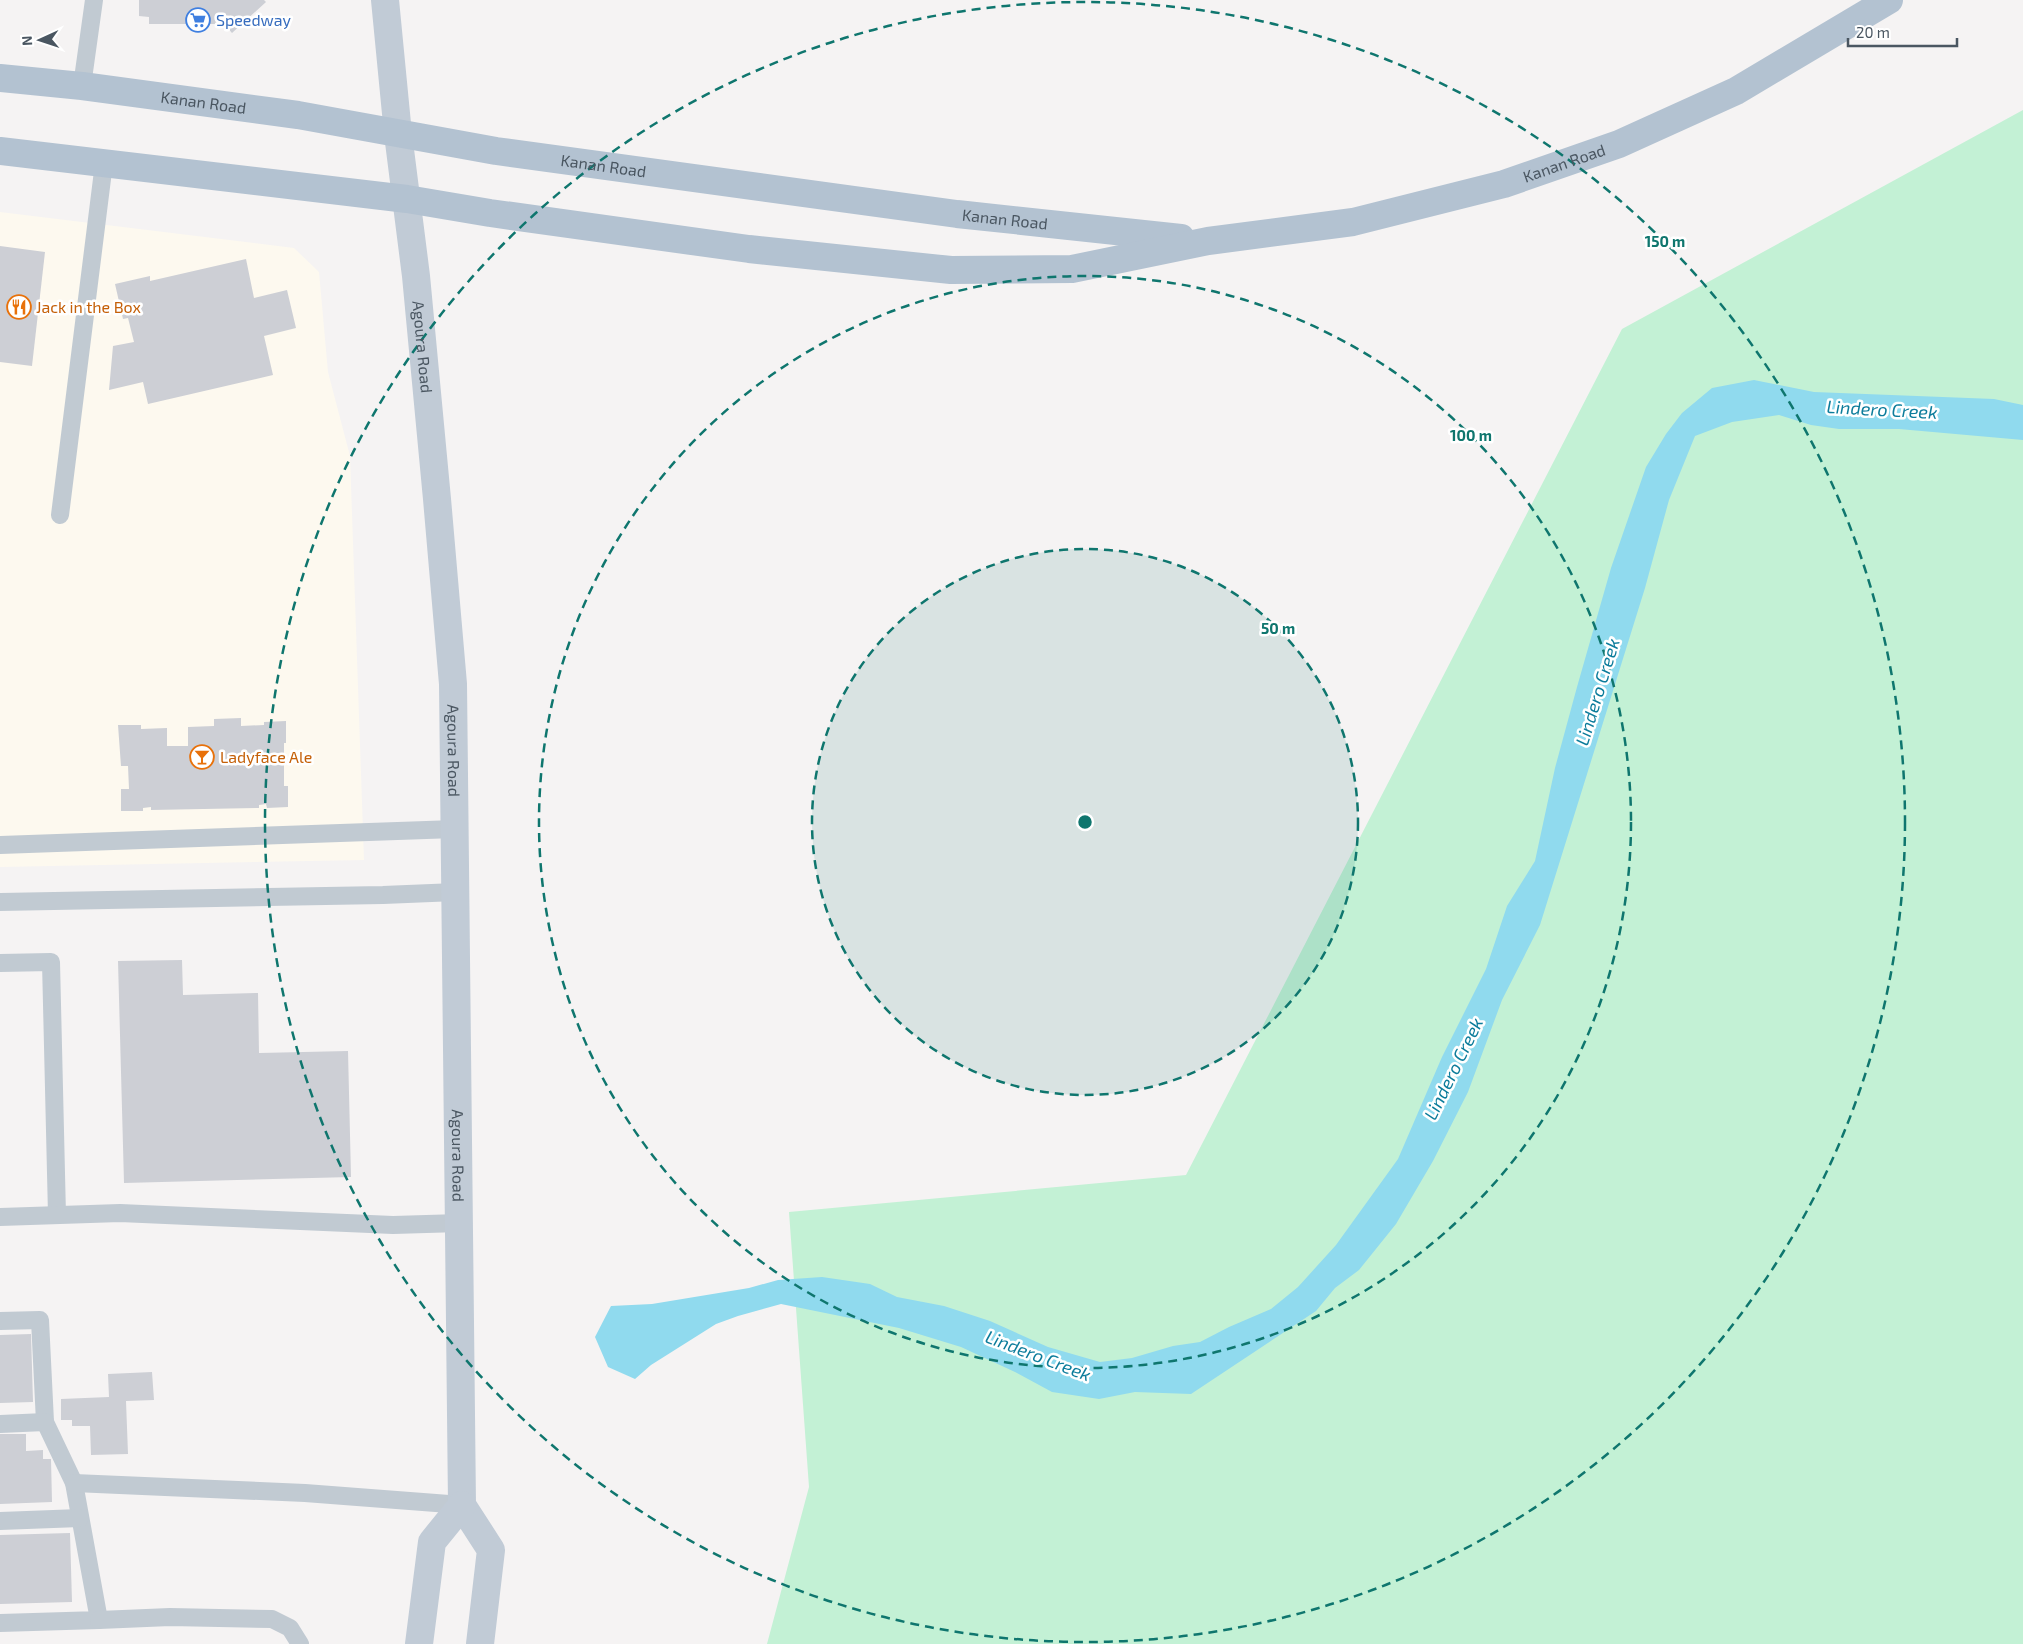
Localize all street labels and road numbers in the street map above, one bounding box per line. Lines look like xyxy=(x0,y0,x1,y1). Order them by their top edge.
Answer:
street label: Kanan Road xyxy=(160,87,248,117)
street label: Kanan Road xyxy=(1520,140,1608,186)
street label: Kanan Road xyxy=(560,150,647,180)
street label: Kanan Road xyxy=(961,205,1049,233)
street label: Agoura Road xyxy=(409,300,437,394)
street label: Agoura Road xyxy=(444,704,464,797)
street label: Agoura Road xyxy=(449,1109,469,1202)

